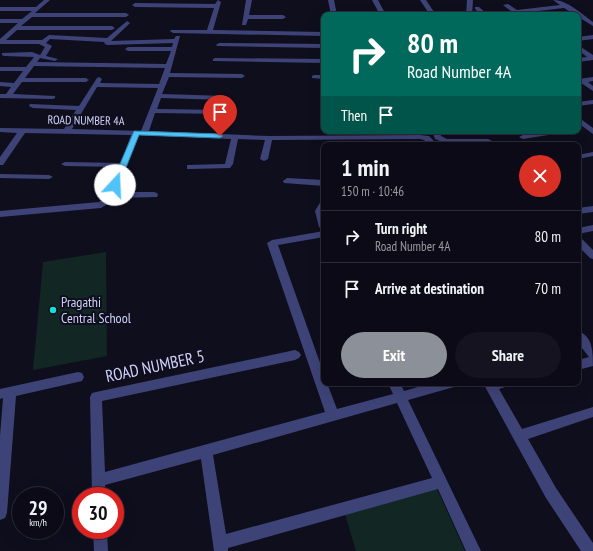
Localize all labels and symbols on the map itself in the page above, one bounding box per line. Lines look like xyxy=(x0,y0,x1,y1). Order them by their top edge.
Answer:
pin xyxy=(203,95,237,136)
street label: ROAD NUMBER 4A xyxy=(47,112,125,128)
position arrow xyxy=(94,164,136,206)
place label: Pragathi Central School xyxy=(61,293,132,327)
marker: Pragathi Central School xyxy=(48,305,58,315)
street label: ROAD NUMBER 5 xyxy=(103,345,207,387)
speed limit sign: 30 xyxy=(72,487,124,539)

